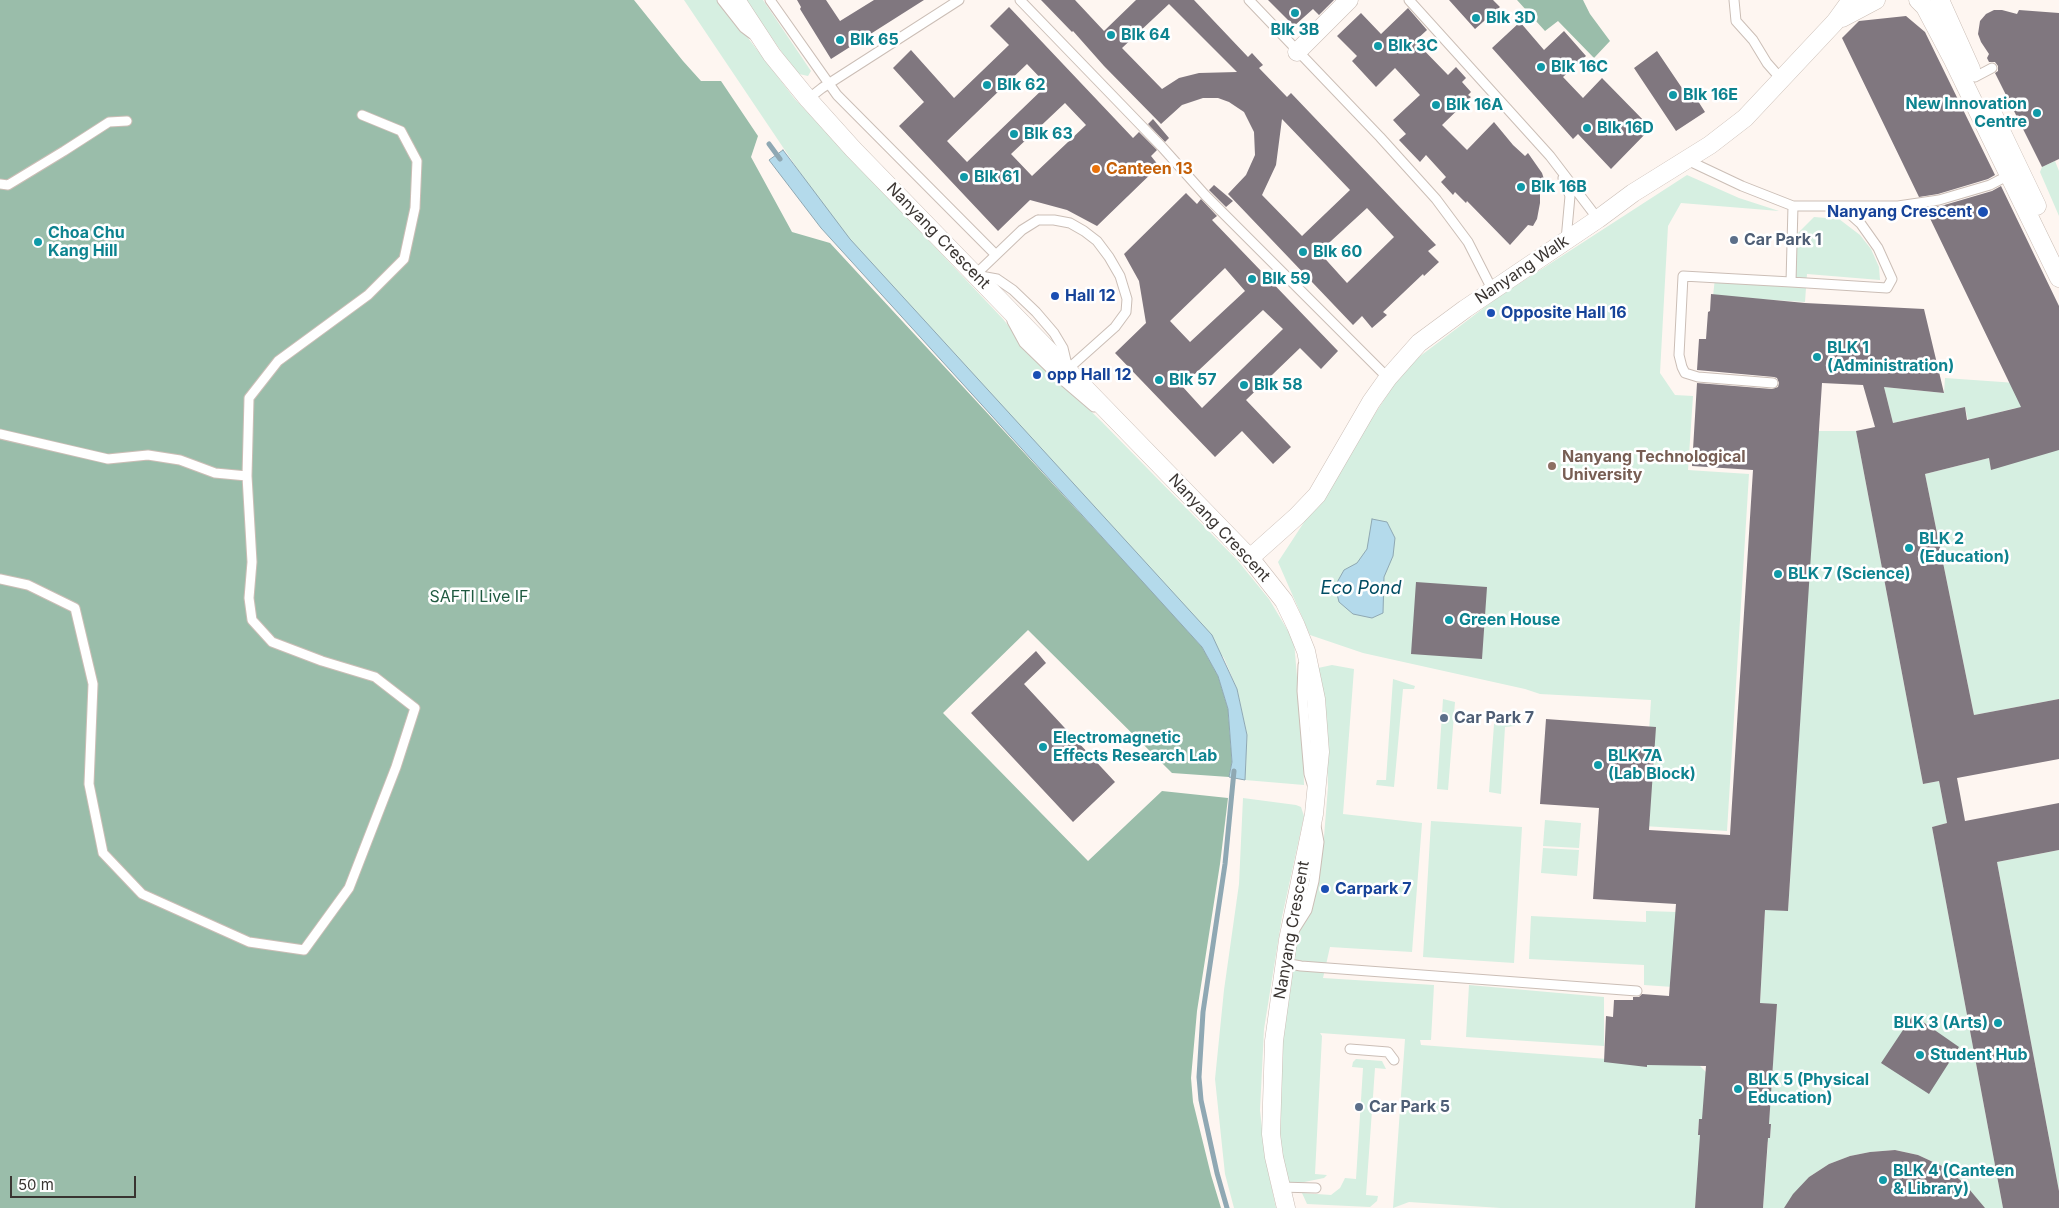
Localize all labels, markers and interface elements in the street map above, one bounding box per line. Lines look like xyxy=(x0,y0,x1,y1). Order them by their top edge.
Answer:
marker: Blk 3B xyxy=(1289,7,1301,19)
place label: Blk 3D xyxy=(1486,8,1536,28)
marker: Blk 3D xyxy=(1470,12,1482,24)
place label: Blk 3B xyxy=(1271,20,1319,40)
place label: Blk 64 xyxy=(1121,25,1170,45)
marker: Blk 64 xyxy=(1105,29,1117,41)
place label: Blk 65 xyxy=(850,30,899,50)
marker: Blk 65 xyxy=(834,34,846,46)
place label: Blk 3C xyxy=(1388,36,1438,56)
marker: Blk 3C xyxy=(1372,40,1384,52)
place label: Blk 16C xyxy=(1551,57,1608,77)
marker: Blk 16C xyxy=(1535,61,1547,73)
place label: Blk 62 xyxy=(997,75,1045,95)
marker: Blk 62 xyxy=(981,79,993,91)
place label: Blk 16E xyxy=(1683,85,1738,105)
marker: Blk 16E xyxy=(1667,89,1679,101)
place label: New Innovation Centre xyxy=(1905,94,2027,132)
place label: Blk 16A xyxy=(1446,95,1503,115)
marker: Blk 16A xyxy=(1430,99,1442,111)
marker: New Innovation Centre xyxy=(2031,107,2043,119)
place label: Blk 16D xyxy=(1597,118,1654,138)
marker: Blk 16D xyxy=(1581,122,1593,134)
place label: Blk 63 xyxy=(1024,124,1073,144)
marker: Blk 63 xyxy=(1008,128,1020,140)
place label: Canteen 13 xyxy=(1106,159,1193,179)
marker: Canteen 13 xyxy=(1090,163,1102,175)
place label: Blk 61 xyxy=(974,167,1019,187)
marker: Blk 61 xyxy=(958,171,970,183)
place label: Blk 16B xyxy=(1531,177,1587,197)
street label: Nanyang Crescent xyxy=(882,179,994,293)
marker: Blk 16B xyxy=(1515,181,1527,193)
place label: Nanyang Crescent xyxy=(1827,202,1972,222)
marker: Nanyang Crescent xyxy=(1976,205,1990,219)
place label: Choa Chu Kang Hill xyxy=(48,223,125,261)
place label: Car Park 1 xyxy=(1744,230,1822,250)
street label: Nanyang Walk xyxy=(1472,232,1572,308)
marker: Car Park 1 xyxy=(1728,234,1740,246)
marker: Choa Chu Kang Hill xyxy=(32,236,44,248)
place label: Blk 60 xyxy=(1313,242,1362,262)
marker: Blk 60 xyxy=(1297,246,1309,258)
place label: Blk 59 xyxy=(1262,269,1311,289)
marker: Blk 59 xyxy=(1246,273,1258,285)
place label: Hall 12 xyxy=(1065,286,1116,306)
marker: Hall 12 xyxy=(1049,290,1061,302)
place label: Opposite Hall 16 xyxy=(1501,303,1627,323)
marker: Opposite Hall 16 xyxy=(1485,307,1497,319)
place label: BLK 1 (Administration) xyxy=(1827,338,1954,376)
marker: BLK 1 (Administration) xyxy=(1811,351,1823,363)
place label: opp Hall 12 xyxy=(1047,365,1131,385)
marker: opp Hall 12 xyxy=(1031,369,1043,381)
place label: Blk 57 xyxy=(1169,370,1217,390)
marker: Blk 57 xyxy=(1153,374,1165,386)
place label: Blk 58 xyxy=(1254,375,1303,395)
marker: Blk 58 xyxy=(1238,379,1250,391)
place label: Nanyang Technological University xyxy=(1562,447,1746,485)
marker: Nanyang Technological University xyxy=(1546,460,1558,472)
street label: Nanyang Crescent xyxy=(1164,470,1274,586)
place label: BLK 2 (Education) xyxy=(1919,529,2010,567)
marker: BLK 2 (Education) xyxy=(1903,542,1915,554)
place label: BLK 7 (Science) xyxy=(1788,564,1911,584)
marker: BLK 7 (Science) xyxy=(1772,568,1784,580)
water label: Eco Pond xyxy=(1321,578,1401,600)
park label: SAFTI Live IF xyxy=(429,587,529,607)
place label: Green House xyxy=(1459,610,1560,630)
marker: Green House xyxy=(1443,614,1455,626)
place label: Car Park 7 xyxy=(1454,708,1534,728)
marker: Car Park 7 xyxy=(1438,712,1450,724)
place label: Electromagnetic Effects Research Lab xyxy=(1053,728,1217,766)
marker: Electromagnetic Effects Research Lab xyxy=(1037,741,1049,753)
place label: BLK 7A (Lab Block) xyxy=(1608,746,1696,784)
marker: BLK 7A (Lab Block) xyxy=(1592,759,1604,771)
street label: Nanyang Crescent xyxy=(1270,859,1314,1001)
place label: Carpark 7 xyxy=(1335,879,1411,899)
marker: Carpark 7 xyxy=(1319,883,1331,895)
place label: BLK 3 (Arts) xyxy=(1893,1013,1988,1033)
marker: BLK 3 (Arts) xyxy=(1992,1017,2004,1029)
place label: Student Hub xyxy=(1930,1045,2028,1065)
marker: Student Hub xyxy=(1914,1049,1926,1061)
place label: BLK 5 (Physical Education) xyxy=(1748,1070,1869,1108)
marker: BLK 5 (Physical Education) xyxy=(1732,1083,1744,1095)
place label: Car Park 5 xyxy=(1369,1097,1450,1117)
marker: Car Park 5 xyxy=(1353,1101,1365,1113)
place label: BLK 4 (Canteen & Library) xyxy=(1893,1161,2014,1199)
scale bar xyxy=(12,1166,139,1198)
marker: BLK 4 (Canteen & Library) xyxy=(1877,1174,1889,1186)
text: 50 m xyxy=(18,1175,54,1194)

